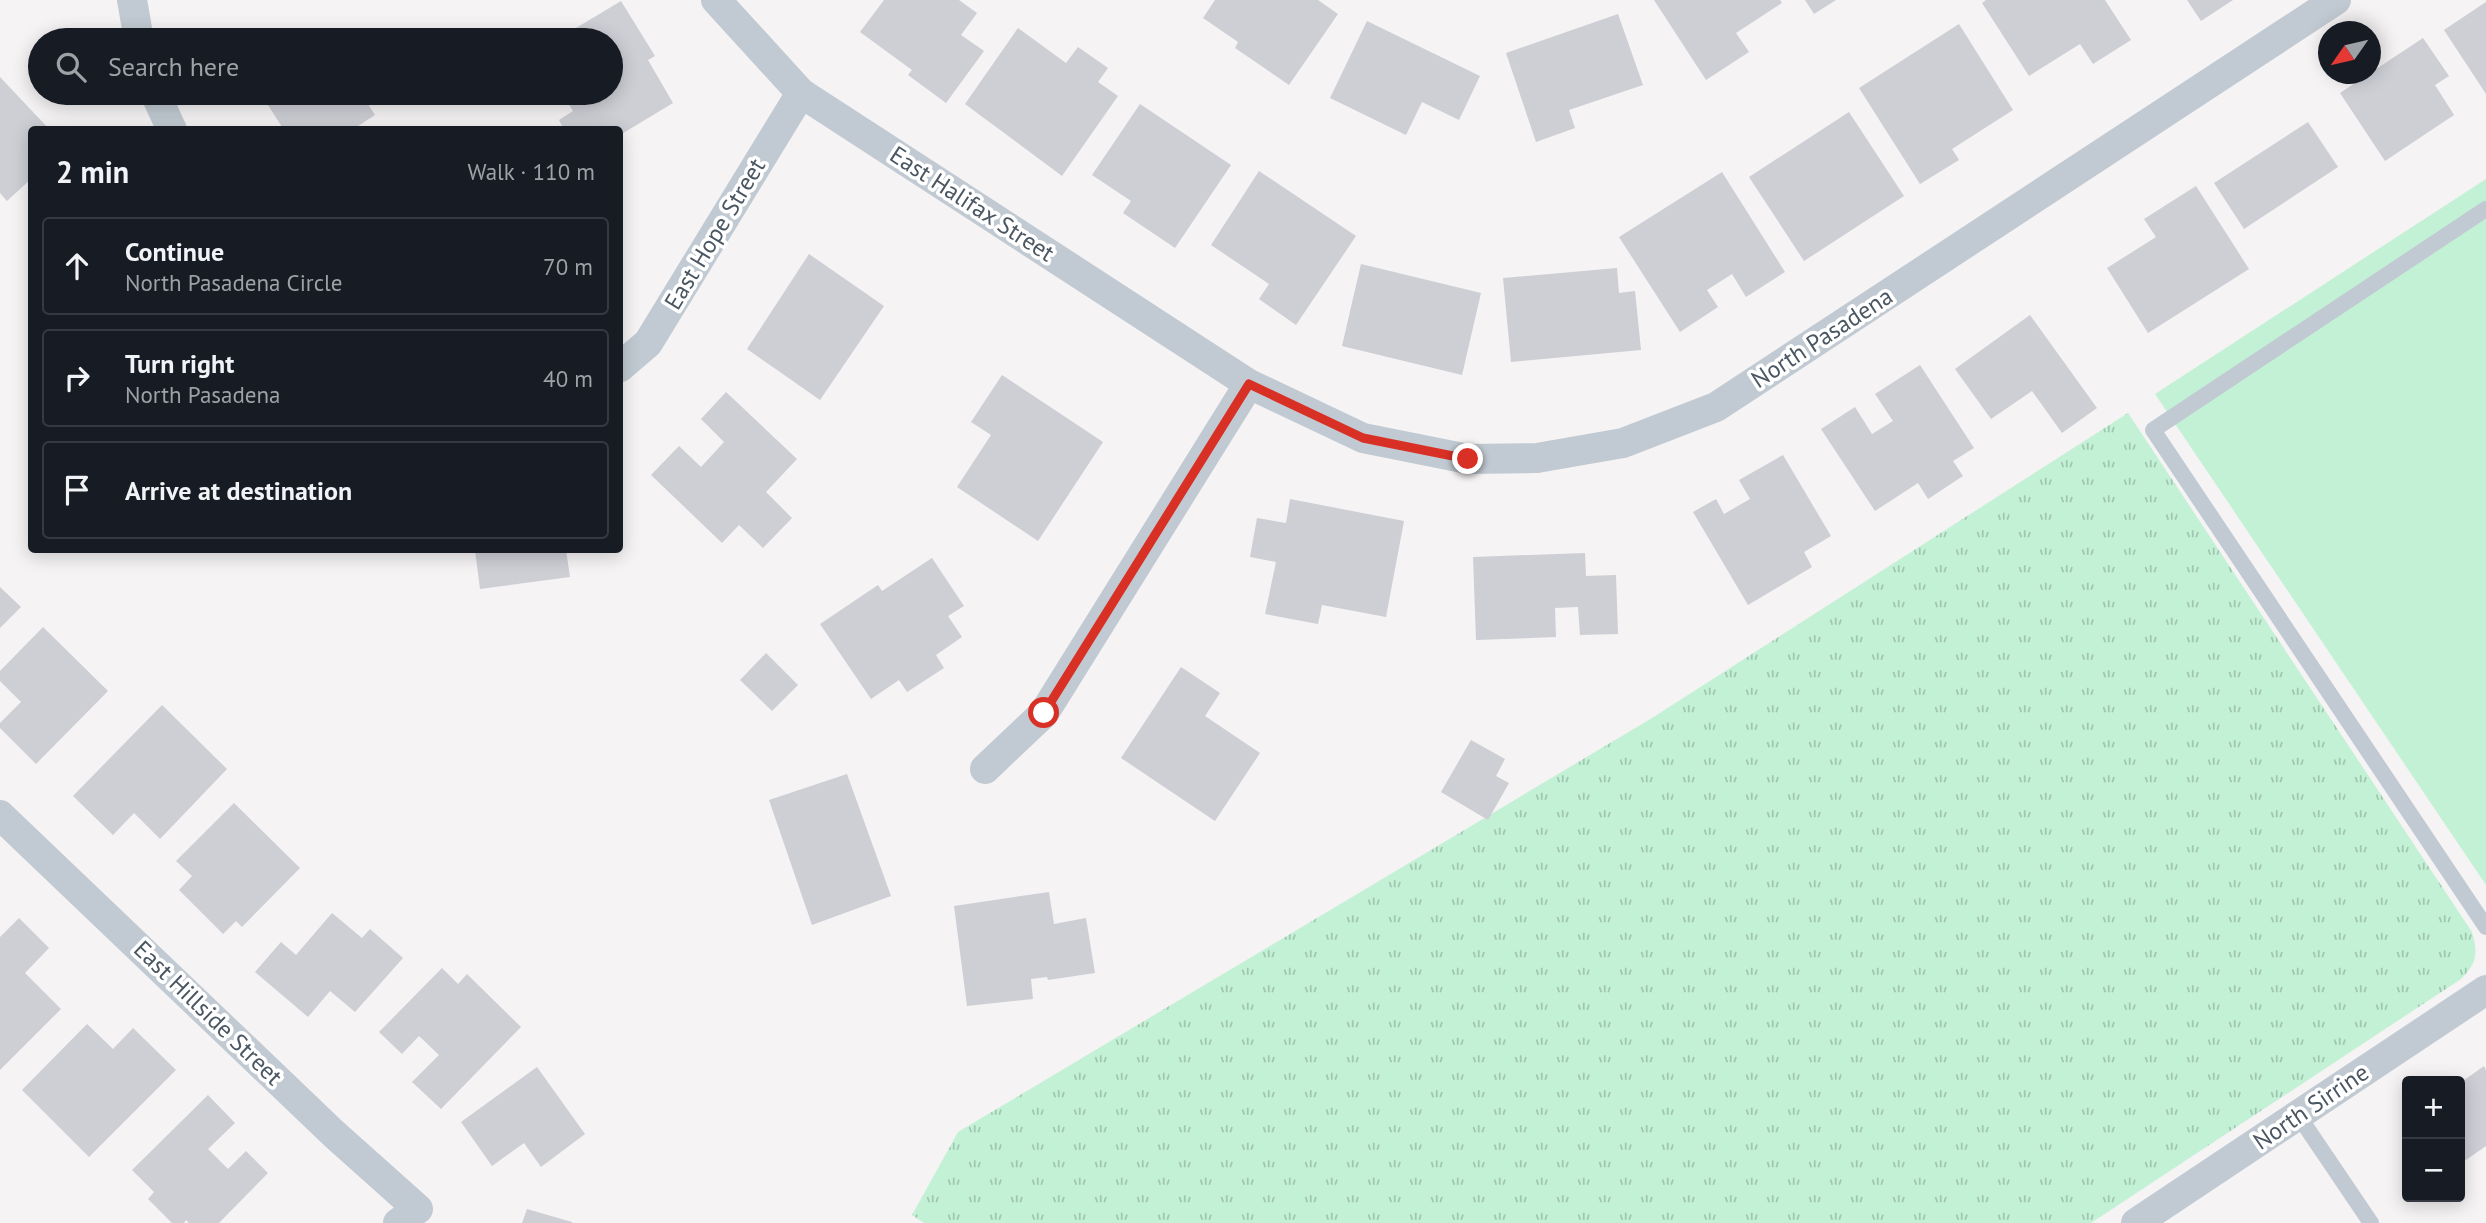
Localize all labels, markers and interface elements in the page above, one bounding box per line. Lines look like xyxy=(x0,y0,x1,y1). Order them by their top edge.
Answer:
north arrow xyxy=(2318,21,2381,84)
search box xyxy=(28,28,623,105)
icon: search xyxy=(52,48,90,86)
text: Search here xyxy=(108,50,239,83)
street label: East Halifax Street xyxy=(884,139,1060,268)
text: 2 min xyxy=(56,152,129,191)
street label: East Hope Street xyxy=(657,152,772,315)
text: Walk · 110 m xyxy=(468,157,595,186)
text: Continue xyxy=(125,235,224,268)
icon: ahead xyxy=(58,247,96,285)
text: 70 m xyxy=(543,252,593,281)
text: North Pasadena Circle xyxy=(125,268,342,297)
street label: North Pasadena xyxy=(1745,280,1898,395)
text: Turn right xyxy=(125,347,234,380)
icon: right xyxy=(58,359,96,397)
text: 40 m xyxy=(543,364,593,393)
text: North Pasadena xyxy=(125,380,280,409)
route end xyxy=(1452,443,1483,474)
icon: arrive xyxy=(58,471,96,509)
text: Arrive at destination xyxy=(125,474,352,507)
route start xyxy=(1028,697,1059,728)
street label: East Hillside Street xyxy=(127,934,289,1092)
street label: North Sirrine xyxy=(2247,1057,2374,1157)
map controls xyxy=(2402,1076,2465,1202)
button: + xyxy=(2402,1076,2465,1139)
button: − xyxy=(2402,1139,2465,1202)

